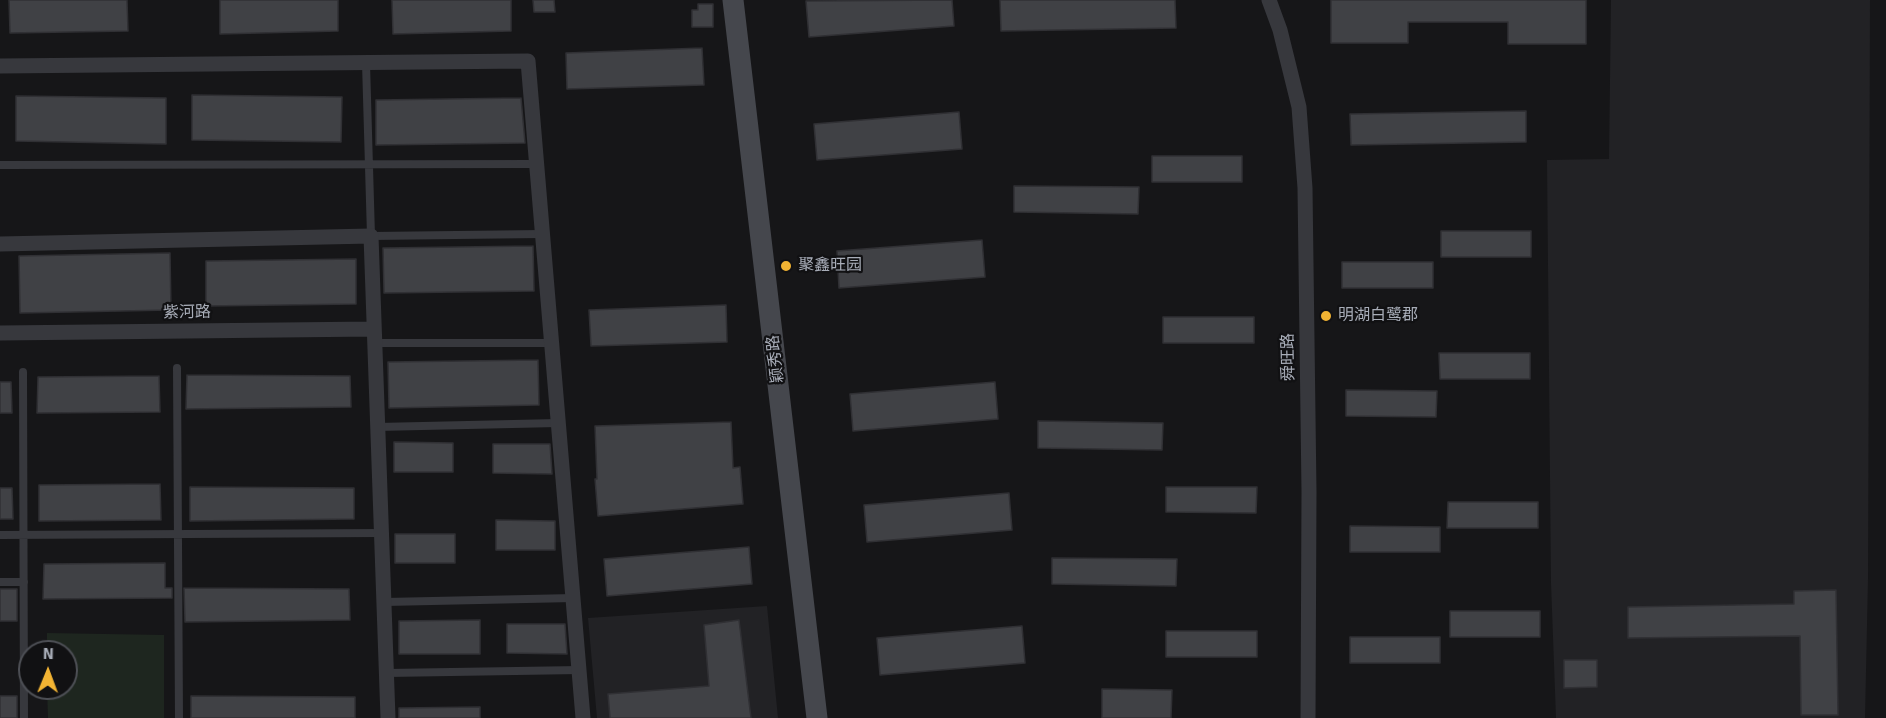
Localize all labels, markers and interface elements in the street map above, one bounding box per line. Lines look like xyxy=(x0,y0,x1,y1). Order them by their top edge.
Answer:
place label: 聚鑫旺园 xyxy=(798,256,862,276)
marker: 聚鑫旺园 xyxy=(779,259,793,273)
street label: 紫河路 xyxy=(163,303,211,323)
place label: 明湖白鹭郡 xyxy=(1338,306,1418,326)
marker: 明湖白鹭郡 xyxy=(1319,309,1333,323)
street label: 舜旺路 xyxy=(1279,333,1299,381)
street label: 颖秀路 xyxy=(764,334,788,384)
north arrow xyxy=(18,640,78,700)
text: N xyxy=(43,644,54,664)

